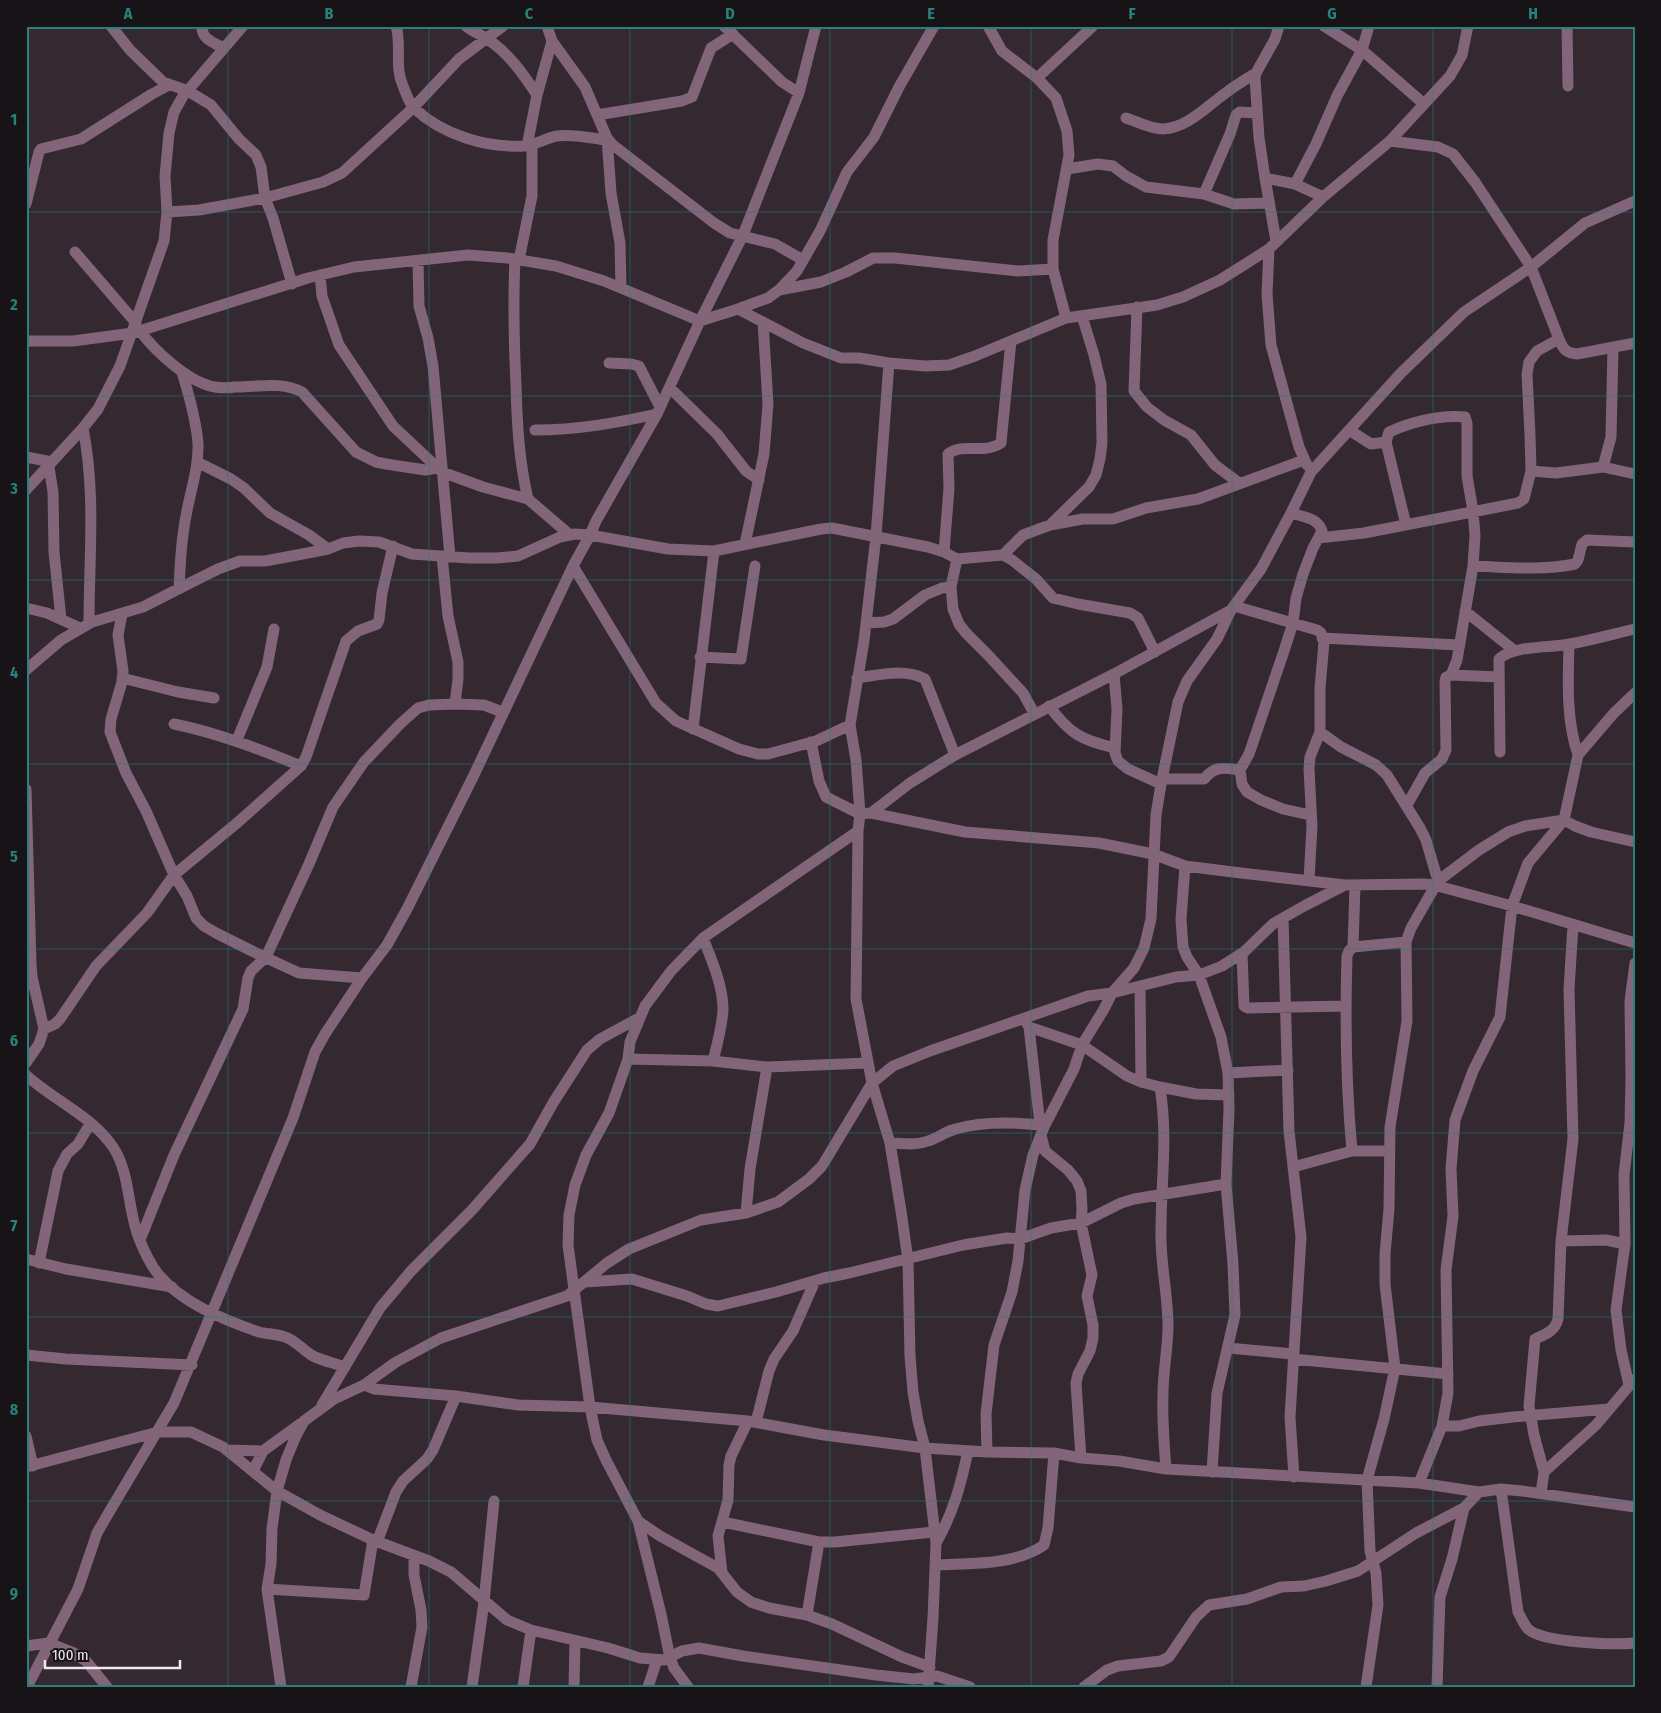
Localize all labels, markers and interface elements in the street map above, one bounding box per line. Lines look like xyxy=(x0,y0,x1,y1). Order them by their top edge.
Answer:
text: A xyxy=(123,4,133,23)
text: B xyxy=(325,4,334,23)
text: C xyxy=(525,4,534,23)
text: D xyxy=(725,4,735,23)
text: E xyxy=(927,4,935,23)
text: F xyxy=(1128,4,1136,23)
text: G xyxy=(1327,4,1337,23)
text: H xyxy=(1528,4,1538,23)
text: 1 xyxy=(11,110,17,129)
text: 2 xyxy=(9,295,18,314)
text: 3 xyxy=(9,479,18,498)
text: 4 xyxy=(10,663,18,682)
text: 5 xyxy=(10,847,18,866)
text: 6 xyxy=(10,1031,18,1050)
text: 7 xyxy=(11,1216,18,1235)
text: 8 xyxy=(10,1400,19,1419)
text: 9 xyxy=(10,1584,18,1603)
scale bar xyxy=(45,1638,180,1670)
text: 100 m xyxy=(52,1646,89,1664)

